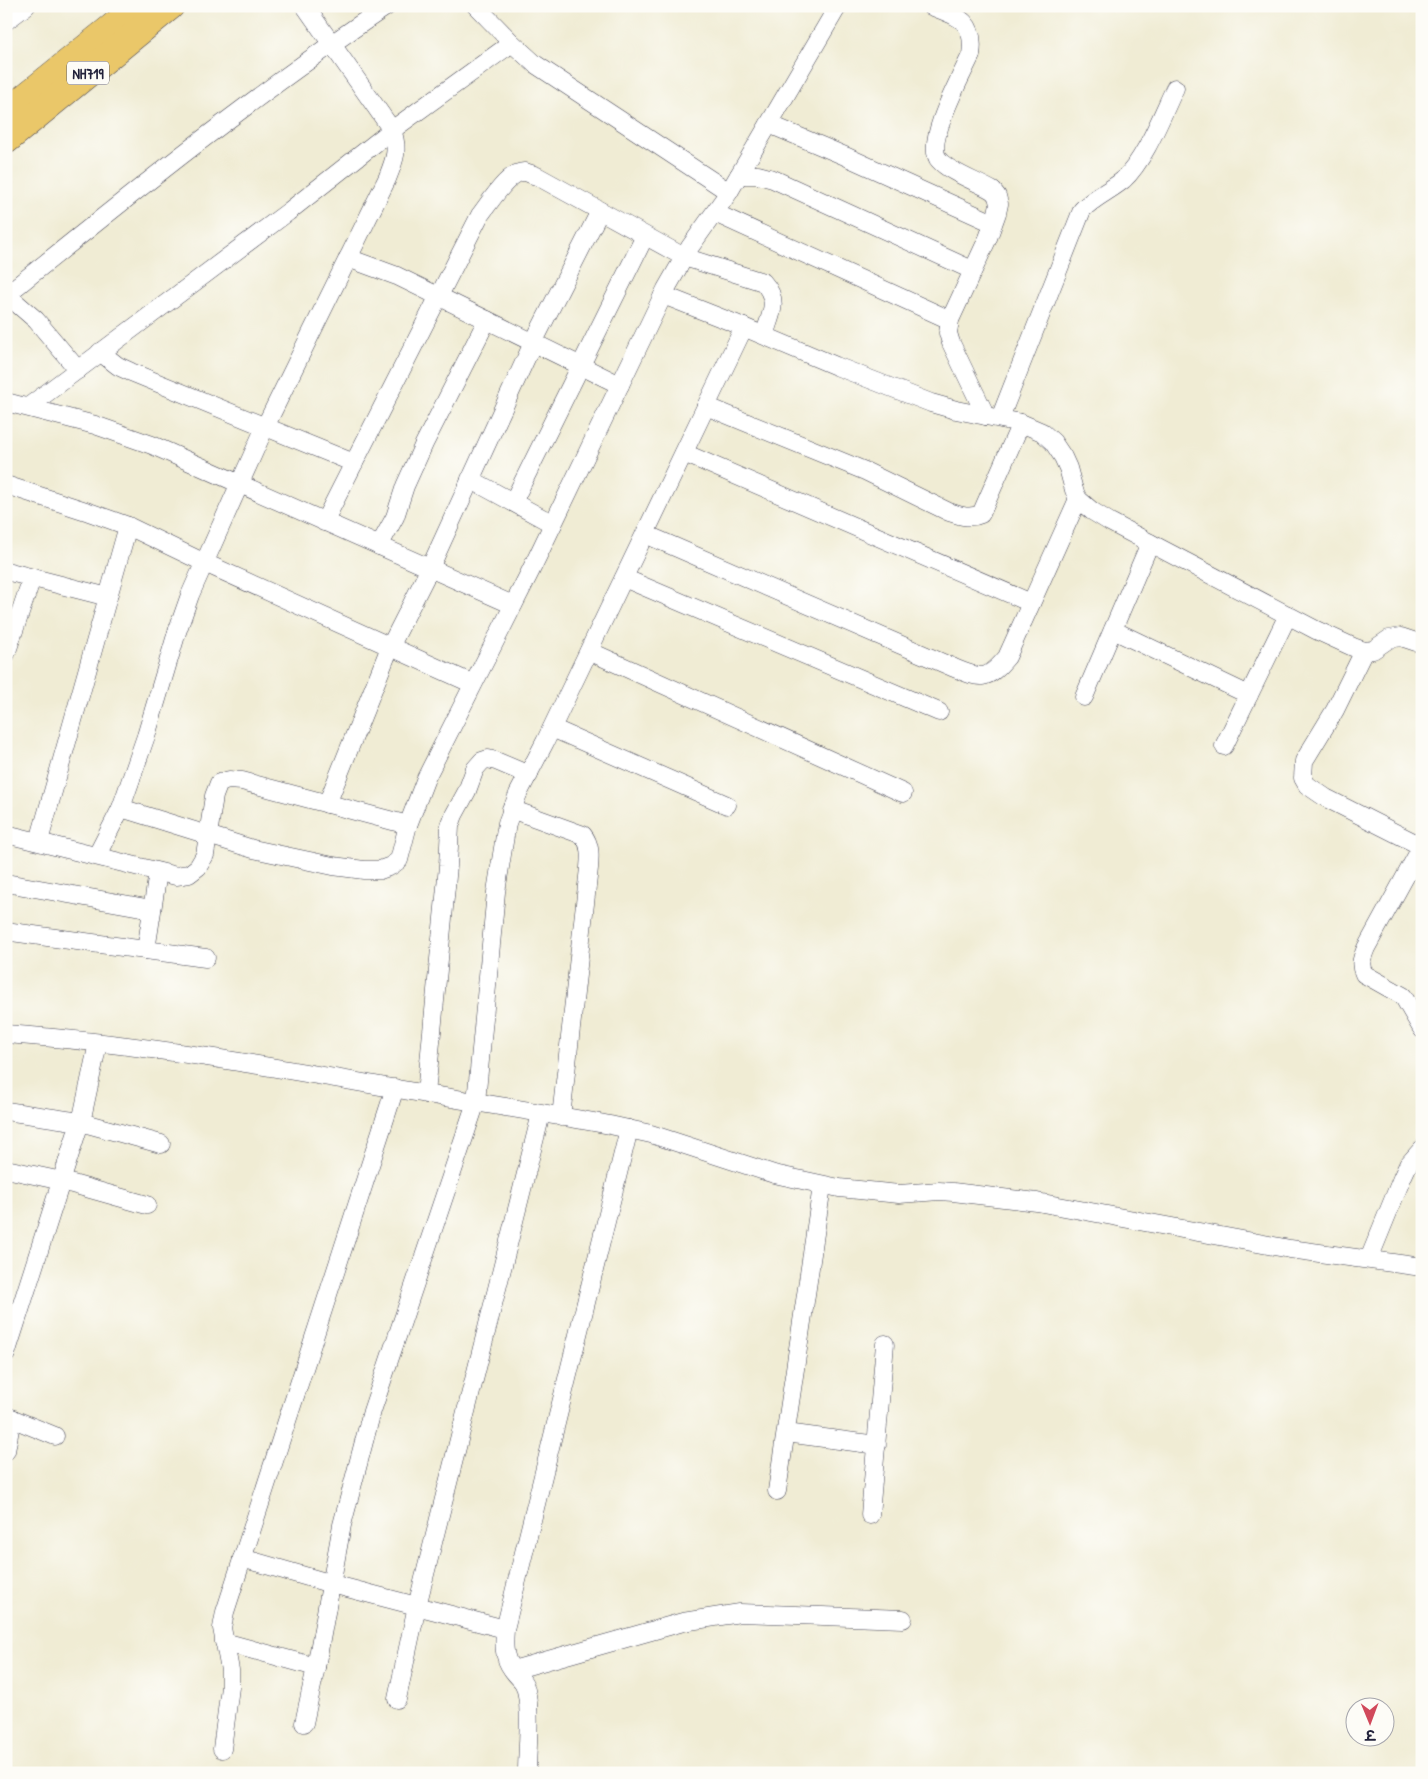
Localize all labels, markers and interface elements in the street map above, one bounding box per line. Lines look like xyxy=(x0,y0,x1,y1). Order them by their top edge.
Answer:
road number: NH719 xyxy=(67,62,109,84)
north arrow xyxy=(1346,1696,1396,1746)
text: उ xyxy=(1364,1726,1377,1745)

